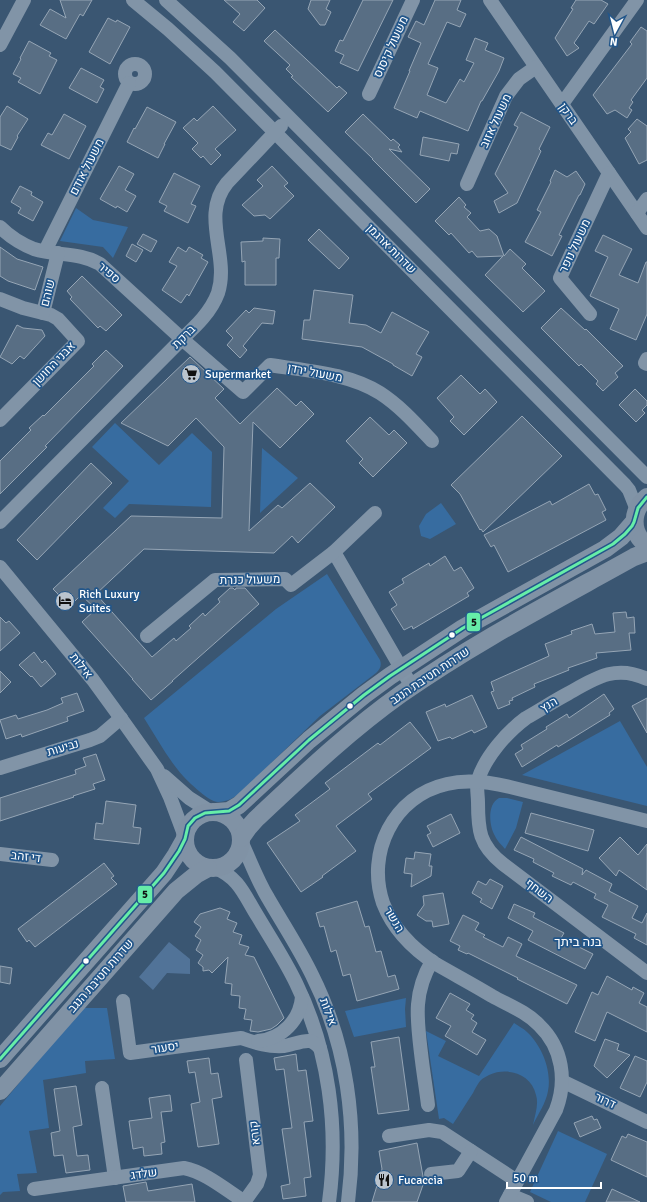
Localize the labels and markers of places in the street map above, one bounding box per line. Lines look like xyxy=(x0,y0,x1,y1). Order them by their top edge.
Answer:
supermarket icon: Supermarket xyxy=(180,363,202,385)
place label: Supermarket xyxy=(205,367,271,382)
place label: Rich Luxury Suites xyxy=(79,587,140,616)
hotel icon: Rich Luxury Suites xyxy=(54,590,76,612)
unlabelled marker xyxy=(447,630,457,640)
unlabelled marker xyxy=(345,701,355,711)
unlabelled marker xyxy=(81,956,91,966)
restaurant icon: Fucaccia xyxy=(373,1169,395,1191)
place label: Fucaccia xyxy=(398,1173,443,1188)

